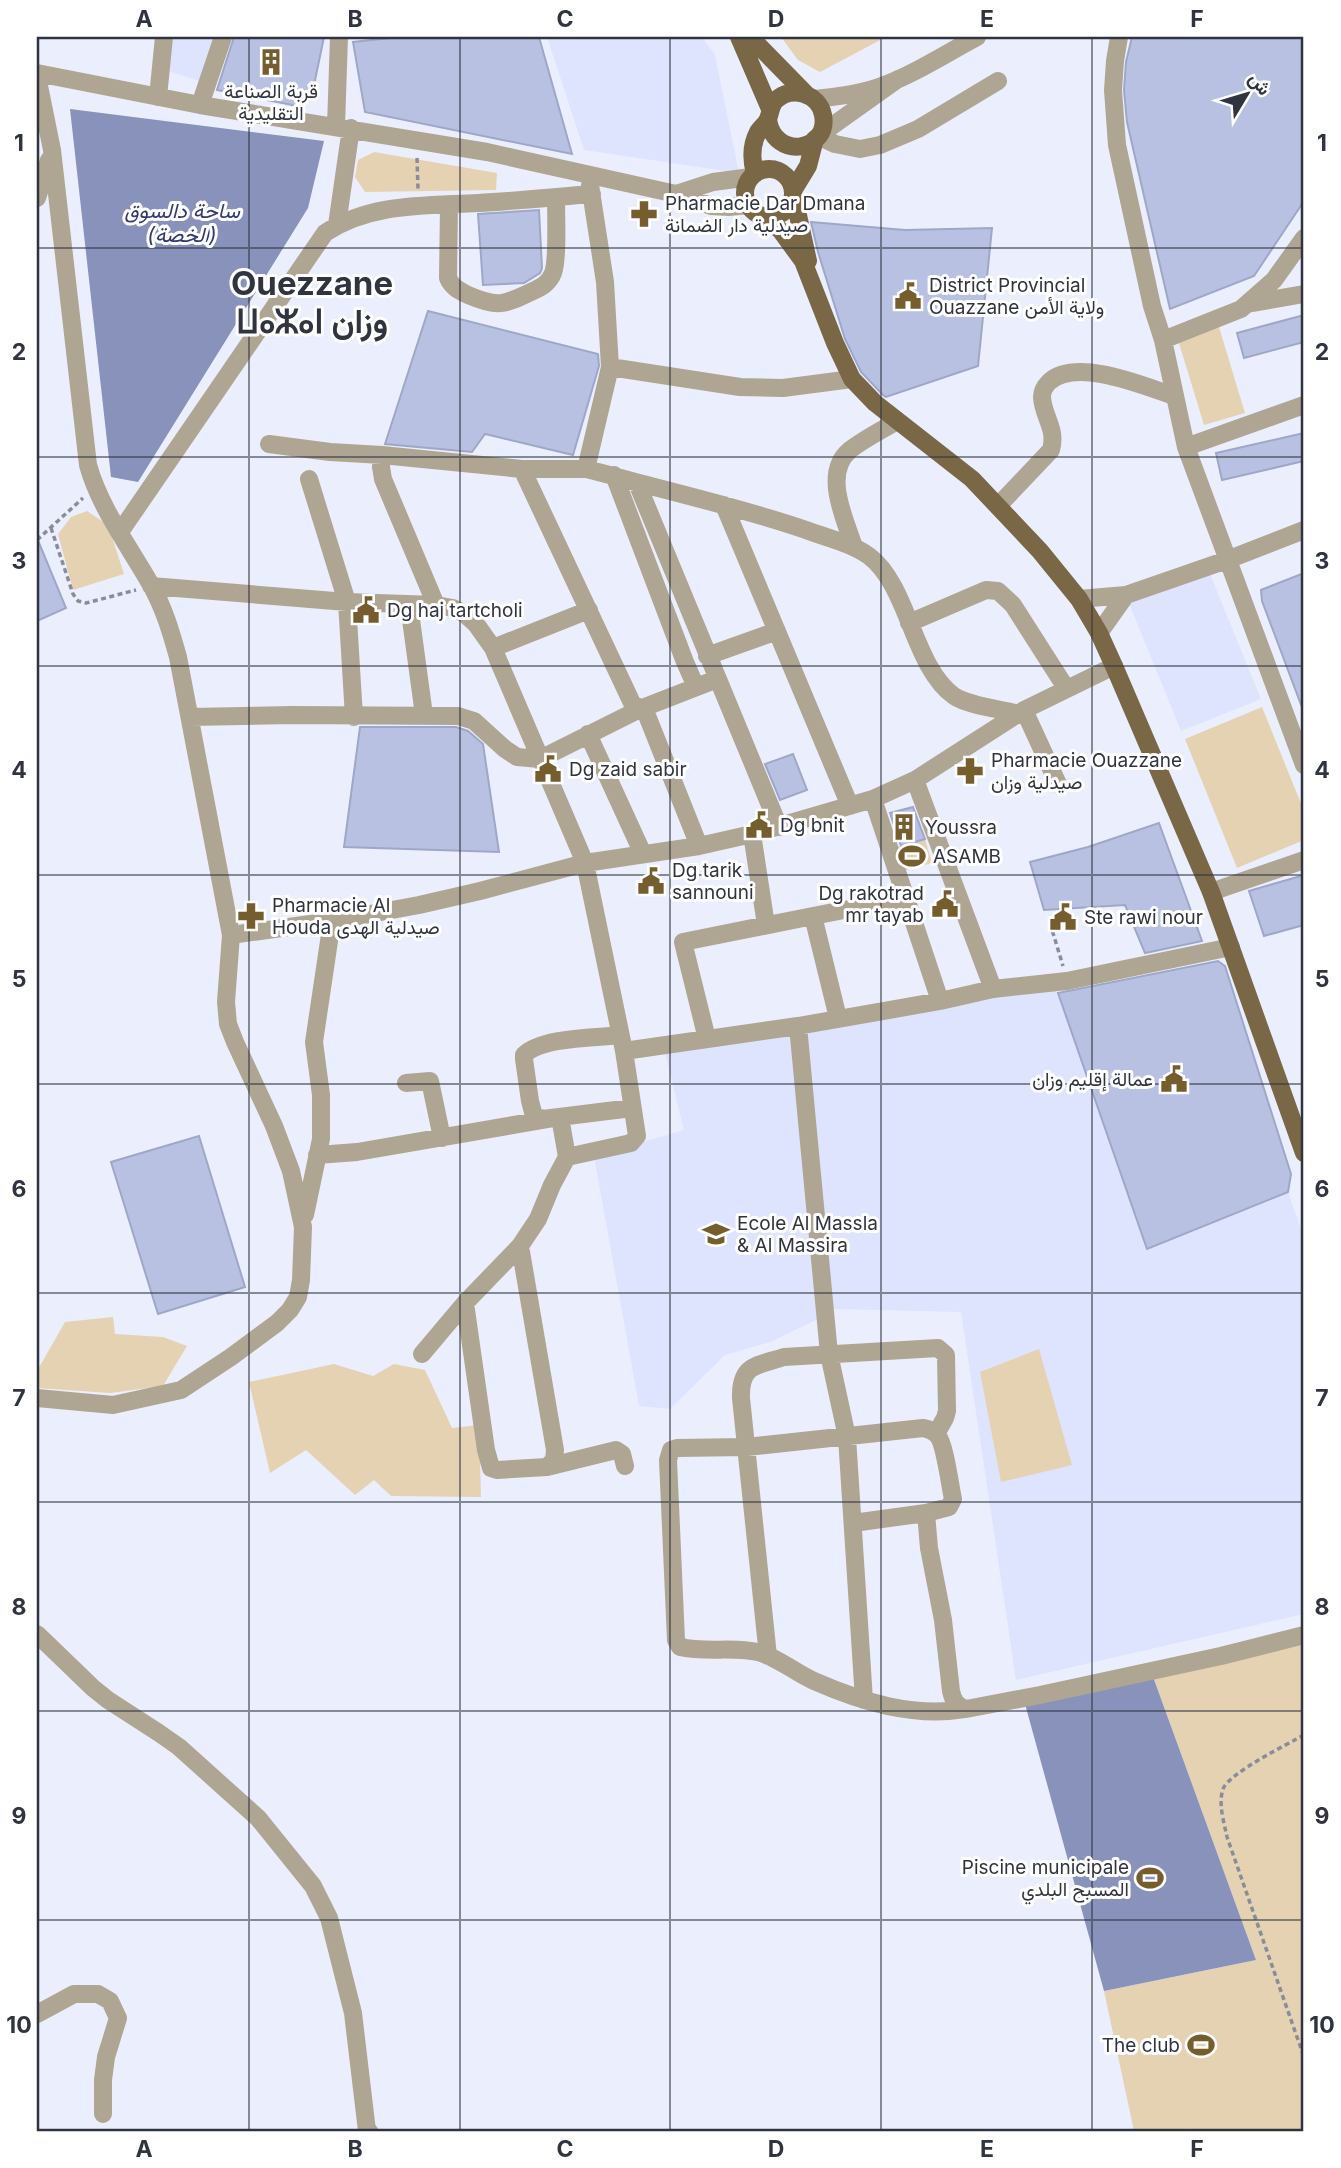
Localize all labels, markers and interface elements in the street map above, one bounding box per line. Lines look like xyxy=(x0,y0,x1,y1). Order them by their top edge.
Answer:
text: A xyxy=(135,5,153,33)
text: B xyxy=(347,5,363,33)
text: C xyxy=(556,5,574,33)
text: D xyxy=(768,5,784,33)
text: E xyxy=(980,5,994,33)
text: F xyxy=(1190,5,1204,33)
building icon: قربة الصناعة التقليدية xyxy=(256,47,286,77)
north arrow xyxy=(1212,60,1282,130)
text: ش xyxy=(1244,68,1276,100)
place label: قربة الصناعة التقليدية xyxy=(224,80,318,125)
text: 1 xyxy=(14,129,24,157)
text: 1 xyxy=(1317,129,1327,157)
place label: Pharmacie Dar Dmana صيدلية دار الضمانة xyxy=(665,192,865,237)
water label: ساحة دالسوق (الخصة) xyxy=(124,198,240,247)
pharmacy icon: Pharmacie Dar Dmana صيدلية دار الضمانة xyxy=(629,199,659,229)
district label: Ouezzane ⵡⴰⵣⴰⵏ وزان xyxy=(231,263,393,342)
place label: District Provincial Ouazzane ولاية الأمن xyxy=(929,274,1104,319)
public building icon: District Provincial Ouazzane ولاية الأمن xyxy=(893,281,923,311)
text: 2 xyxy=(12,338,26,366)
text: 2 xyxy=(1315,338,1329,366)
text: 3 xyxy=(12,547,26,575)
text: 3 xyxy=(1315,547,1329,575)
public building icon: Dg haj tartcholi xyxy=(351,595,381,625)
place label: Dg haj tartcholi xyxy=(387,599,523,622)
place label: Pharmacie Ouazzane صيدلية وزان xyxy=(991,749,1182,794)
public building icon: Dg zaid sabir xyxy=(533,754,563,784)
text: 4 xyxy=(11,756,27,784)
pharmacy icon: Pharmacie Ouazzane صيدلية وزان xyxy=(955,756,985,786)
text: 4 xyxy=(1314,756,1330,784)
place label: Dg zaid sabir xyxy=(569,758,687,781)
public building icon: Dg bnit xyxy=(744,810,774,840)
building icon: Youssra xyxy=(889,812,919,842)
place label: Dg bnit xyxy=(780,814,844,837)
place label: Youssra xyxy=(925,816,997,839)
sports icon: ASAMB xyxy=(897,841,927,871)
place label: ASAMB xyxy=(933,845,1001,868)
place label: Dg tarik sannouni xyxy=(672,859,754,904)
public building icon: Dg tarik sannouni xyxy=(636,866,666,896)
place label: Dg rakotrad mr tayab xyxy=(818,882,924,927)
public building icon: Dg rakotrad mr tayab xyxy=(930,889,960,919)
place label: Pharmacie Al Houda صيدلية الهدى xyxy=(272,894,440,939)
pharmacy icon: Pharmacie Al Houda صيدلية الهدى xyxy=(236,901,266,931)
public building icon: Ste rawi nour xyxy=(1048,902,1078,932)
place label: Ste rawi nour xyxy=(1084,906,1203,929)
text: 5 xyxy=(12,965,26,993)
text: 5 xyxy=(1315,965,1329,993)
public building icon: عمالة إقليم وزان xyxy=(1159,1064,1189,1094)
place label: عمالة إقليم وزان xyxy=(1032,1068,1153,1092)
text: 6 xyxy=(12,1175,26,1203)
text: 6 xyxy=(1315,1175,1329,1203)
place label: Ecole Al Massla & Al Massira xyxy=(737,1212,878,1257)
school or university icon: Ecole Al Massla & Al Massira xyxy=(701,1219,731,1249)
text: 7 xyxy=(12,1384,26,1412)
text: 7 xyxy=(1315,1384,1329,1412)
text: 8 xyxy=(12,1593,26,1621)
text: 8 xyxy=(1315,1593,1329,1621)
text: 9 xyxy=(12,1802,26,1830)
text: 9 xyxy=(1315,1802,1329,1830)
place label: Piscine municipale المسبح البلدي xyxy=(962,1856,1129,1905)
sports icon: Piscine municipale المسبح البلدي xyxy=(1135,1863,1165,1893)
text: 10 xyxy=(6,2011,32,2039)
text: 10 xyxy=(1309,2011,1335,2039)
sports icon: The club xyxy=(1186,2030,1216,2060)
place label: The club xyxy=(1102,2034,1180,2057)
text: A xyxy=(135,2135,153,2163)
text: B xyxy=(347,2135,363,2163)
text: C xyxy=(556,2135,574,2163)
text: D xyxy=(768,2135,784,2163)
text: E xyxy=(980,2135,994,2163)
text: F xyxy=(1190,2135,1204,2163)

